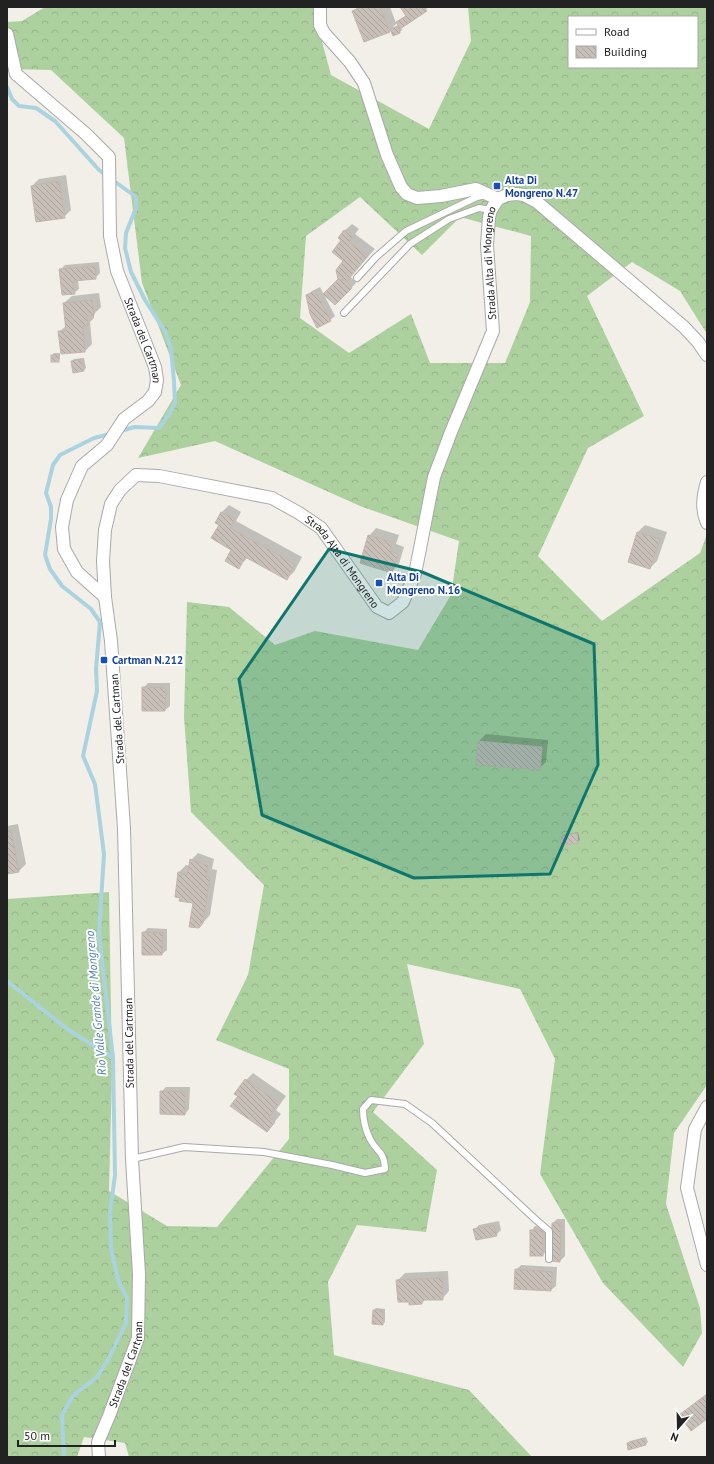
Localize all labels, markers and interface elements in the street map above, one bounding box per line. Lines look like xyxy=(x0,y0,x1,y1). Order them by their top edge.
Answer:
legend xyxy=(568,16,698,68)
text: Road xyxy=(604,24,629,39)
text: Building xyxy=(604,44,647,59)
place label: Alta Di Mongreno N.47 xyxy=(505,173,578,200)
marker: Alta Di Mongreno N.47 xyxy=(492,181,502,191)
street label: Strada Alta di Mongreno xyxy=(480,203,499,320)
street label: Strada del Cartman xyxy=(121,296,164,385)
street label: Strada Alta di Mongreno xyxy=(302,512,383,611)
place label: Alta Di Mongreno N.16 xyxy=(387,570,460,597)
marker: Alta Di Mongreno N.16 xyxy=(374,578,384,588)
place label: Cartman N.212 xyxy=(112,653,183,667)
marker: Cartman N.212 xyxy=(99,655,109,665)
street label: Strada del Cartman xyxy=(107,673,127,765)
water label: Rio Valle Grande di Mongreno xyxy=(82,930,109,1076)
street label: Strada del Cartman xyxy=(121,998,137,1088)
street label: Strada del Cartman xyxy=(106,1321,145,1410)
north arrow xyxy=(658,1408,698,1448)
scale bar xyxy=(18,1422,115,1448)
text: 50 m xyxy=(24,1428,50,1443)
text: N xyxy=(669,1430,680,1445)

